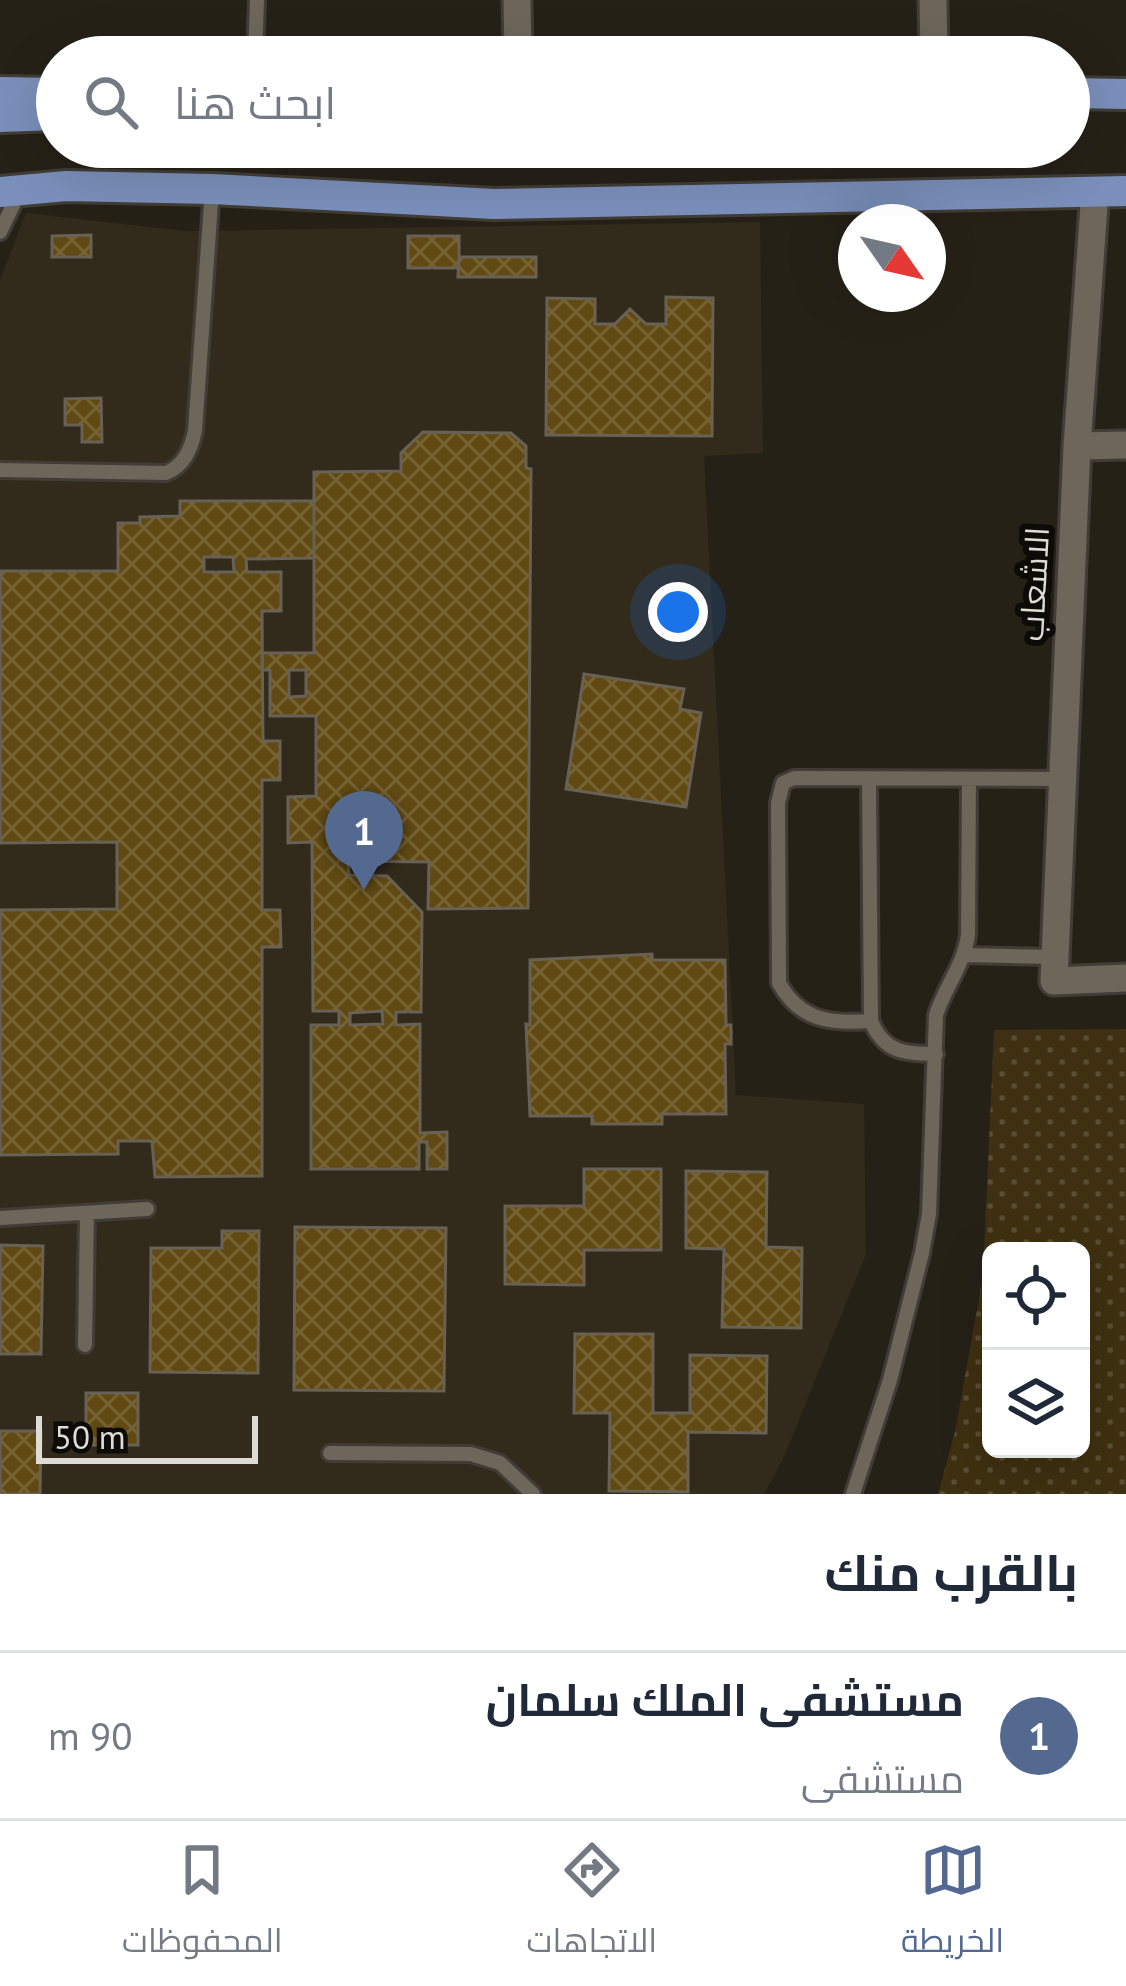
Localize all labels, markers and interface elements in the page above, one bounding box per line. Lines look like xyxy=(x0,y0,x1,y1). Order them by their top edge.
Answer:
search box xyxy=(36,36,1090,168)
icon: search xyxy=(78,69,144,135)
text: ابحث هنا xyxy=(174,73,336,131)
north arrow xyxy=(838,204,946,312)
street label: الاشعاب xyxy=(1009,526,1058,642)
your location xyxy=(648,582,708,642)
pin: 1 xyxy=(325,791,403,890)
map controls xyxy=(982,1242,1090,1458)
button: locate xyxy=(982,1242,1090,1350)
button: layers xyxy=(982,1350,1090,1458)
scale bar xyxy=(36,1410,258,1463)
text: 50 m xyxy=(54,1415,126,1458)
text: بالقرب منك xyxy=(825,1539,1078,1605)
text: مستشفى الملك سلمان xyxy=(486,1670,964,1728)
text: 90 m xyxy=(48,1710,133,1761)
text: 1 xyxy=(1028,1710,1050,1761)
text: مستشفى xyxy=(801,1753,964,1804)
tab: المحفوظات xyxy=(122,1837,283,1971)
tab: الاتجاهات xyxy=(526,1837,657,1971)
tab: الخريطة xyxy=(901,1837,1004,1971)

